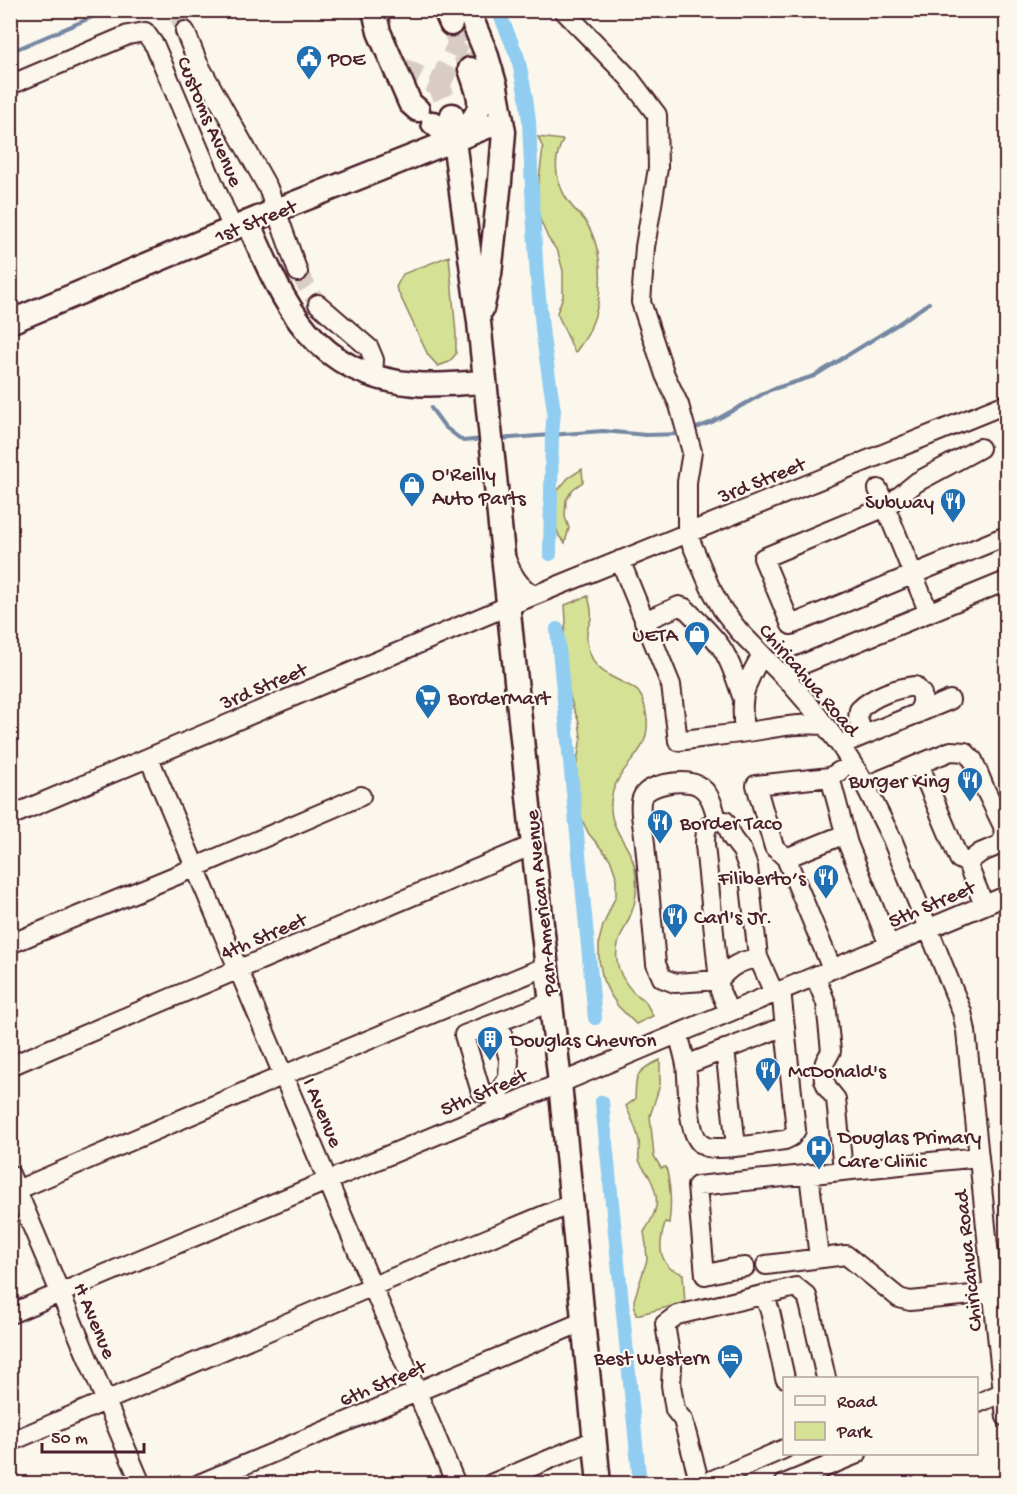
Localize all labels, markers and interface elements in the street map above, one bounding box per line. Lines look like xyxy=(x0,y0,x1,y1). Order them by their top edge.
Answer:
public building icon: POE xyxy=(294,43,324,81)
place label: POE xyxy=(327,49,366,74)
street label: Customs Avenue xyxy=(169,53,247,192)
street label: 1st Street xyxy=(211,195,303,251)
street label: 3rd Street xyxy=(714,453,812,511)
place label: O'Reilly Auto Parts xyxy=(432,464,527,513)
shop icon: O'Reilly Auto Parts xyxy=(397,470,427,508)
restaurant icon: Subway xyxy=(938,486,968,524)
place label: Subway xyxy=(865,492,934,517)
shop icon: UETA xyxy=(682,619,712,657)
street label: Chiricahua Road xyxy=(751,620,864,744)
place label: UETA xyxy=(632,625,680,650)
street label: 3rd Street xyxy=(216,658,314,718)
supermarket icon: BorderMart xyxy=(413,682,443,720)
place label: BorderMart xyxy=(447,688,552,713)
restaurant icon: Burger King xyxy=(955,765,985,803)
place label: Burger King xyxy=(848,771,950,796)
street label: Pan-American Avenue xyxy=(521,807,566,998)
restaurant icon: Border Taco xyxy=(645,807,675,845)
place label: Border Taco xyxy=(679,813,782,838)
restaurant icon: Filiberto’s xyxy=(811,862,841,900)
place label: Filiberto’s xyxy=(717,868,807,893)
street label: 5th Street xyxy=(885,876,982,936)
restaurant icon: Carl's Jr. xyxy=(660,901,690,939)
place label: Carl's Jr. xyxy=(694,907,772,932)
street label: 4th Street xyxy=(218,908,313,967)
building icon: Douglas Chevron xyxy=(475,1024,505,1062)
place label: Douglas Chevron xyxy=(508,1030,656,1055)
restaurant icon: McDonald's xyxy=(753,1055,783,1093)
place label: McDonald's xyxy=(788,1061,887,1086)
street label: 5th Street xyxy=(437,1064,534,1124)
street label: I Avenue xyxy=(295,1075,347,1153)
place label: Douglas Primary Care Clinic xyxy=(836,1127,981,1176)
hospital icon: Douglas Primary Care Clinic xyxy=(804,1133,834,1171)
street label: Chiricahua Road xyxy=(950,1187,990,1332)
street label: H Avenue xyxy=(66,1280,120,1364)
hotel icon: Best Western xyxy=(715,1342,745,1380)
place label: Best Western xyxy=(593,1348,710,1373)
street label: 6th Street xyxy=(336,1355,433,1415)
legend xyxy=(783,1377,978,1455)
text: Road xyxy=(837,1393,878,1414)
scale bar xyxy=(42,1416,144,1454)
text: Park xyxy=(836,1423,873,1444)
text: 50 m xyxy=(51,1429,88,1450)

